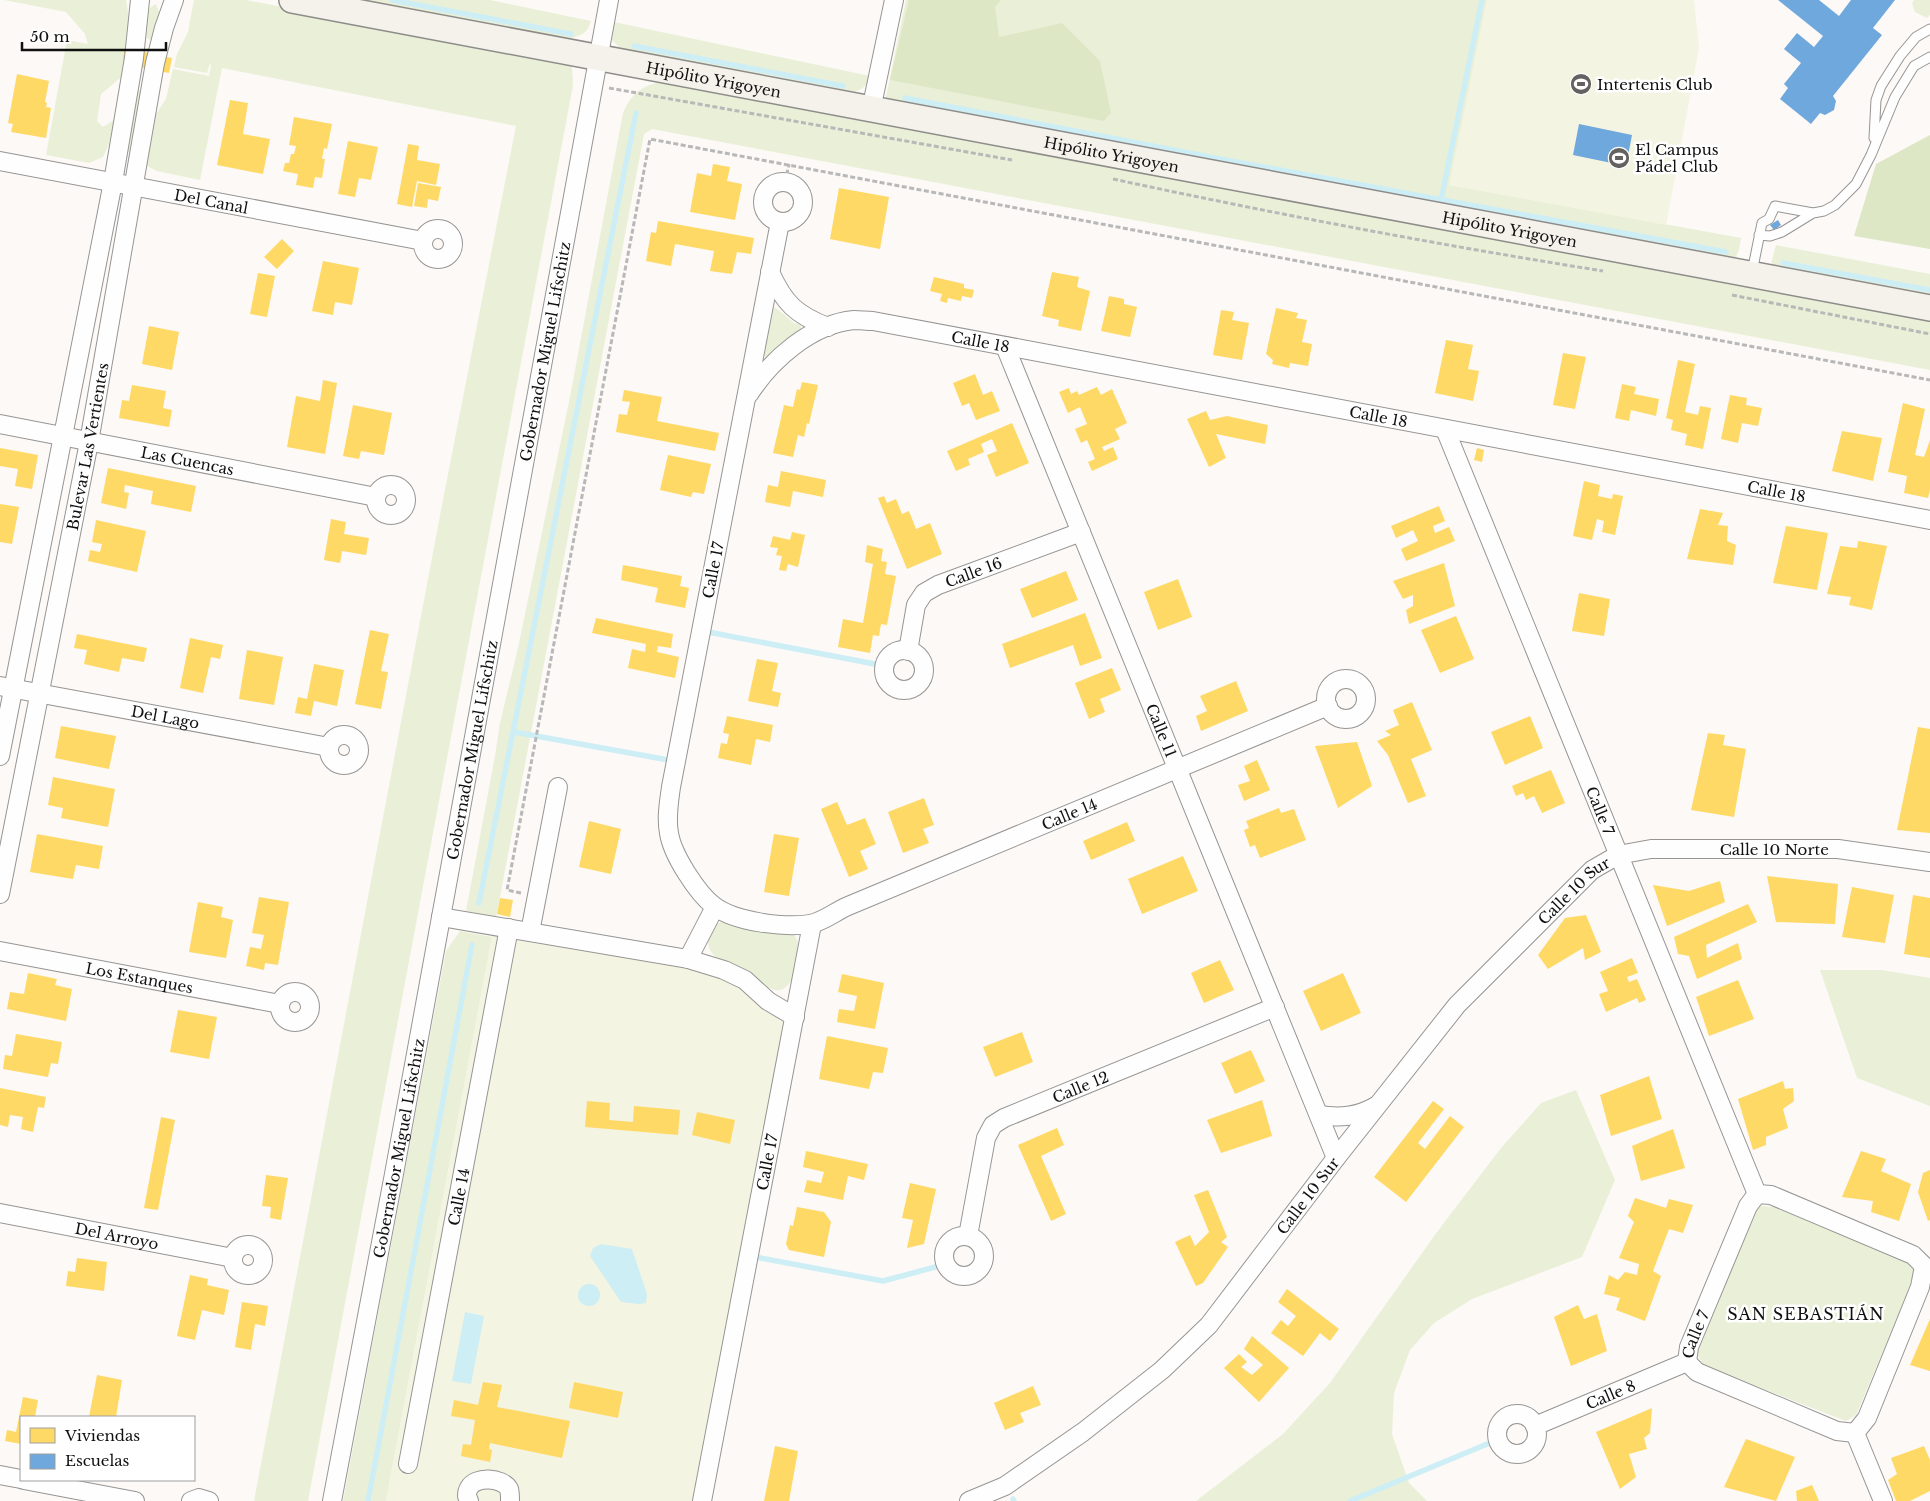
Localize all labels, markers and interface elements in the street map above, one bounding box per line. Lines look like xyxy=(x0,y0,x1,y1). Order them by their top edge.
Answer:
scale bar xyxy=(22,20,166,52)
text: 50 m xyxy=(30,27,70,46)
street label: Hipólito Yrigoyen xyxy=(644,57,783,101)
sports icon: Intertenis Club xyxy=(1569,72,1593,96)
place label: Intertenis Club xyxy=(1597,75,1713,94)
street label: Hipólito Yrigoyen xyxy=(1042,132,1181,176)
place label: El Campus Pádel Club xyxy=(1635,140,1719,176)
sports icon: El Campus Pádel Club xyxy=(1607,146,1631,170)
street label: Del Canal xyxy=(173,185,250,217)
street label: Hipólito Yrigoyen xyxy=(1441,207,1579,251)
street label: Gobernador Miguel Lifschitz xyxy=(515,240,574,463)
street label: Calle 18 xyxy=(950,326,1011,356)
street label: Bulevar Las Vertientes xyxy=(62,361,112,532)
street label: Calle 18 xyxy=(1348,401,1409,431)
street label: Las Cuencas xyxy=(139,442,236,479)
street label: Calle 18 xyxy=(1746,476,1807,506)
street label: Calle 17 xyxy=(698,540,728,600)
street label: Calle 16 xyxy=(942,553,1005,591)
street label: Gobernador Miguel Lifschitz xyxy=(442,638,501,861)
street label: Del Lago xyxy=(130,701,201,732)
street label: Calle 11 xyxy=(1142,701,1181,760)
street label: Calle 7 xyxy=(1582,783,1619,838)
street label: Calle 14 xyxy=(1039,794,1100,834)
street label: Calle 10 Norte xyxy=(1720,840,1829,859)
street label: Calle 10 Sur xyxy=(1534,852,1614,928)
street label: Los Estanques xyxy=(84,958,195,997)
street label: Gobernador Miguel Lifschitz xyxy=(369,1037,428,1260)
street label: Calle 12 xyxy=(1049,1067,1111,1107)
street label: Calle 17 xyxy=(752,1132,781,1192)
street label: Calle 10 Sur xyxy=(1272,1153,1343,1238)
street label: Calle 14 xyxy=(444,1166,473,1227)
street label: Del Arroyo xyxy=(73,1218,160,1253)
district label: SAN SEBASTIÁN xyxy=(1727,1304,1885,1324)
street label: Calle 7 xyxy=(1678,1307,1713,1360)
street label: Calle 8 xyxy=(1583,1375,1638,1413)
legend xyxy=(20,1416,195,1481)
text: Viviendas xyxy=(64,1426,140,1445)
text: Escuelas xyxy=(65,1451,130,1470)

